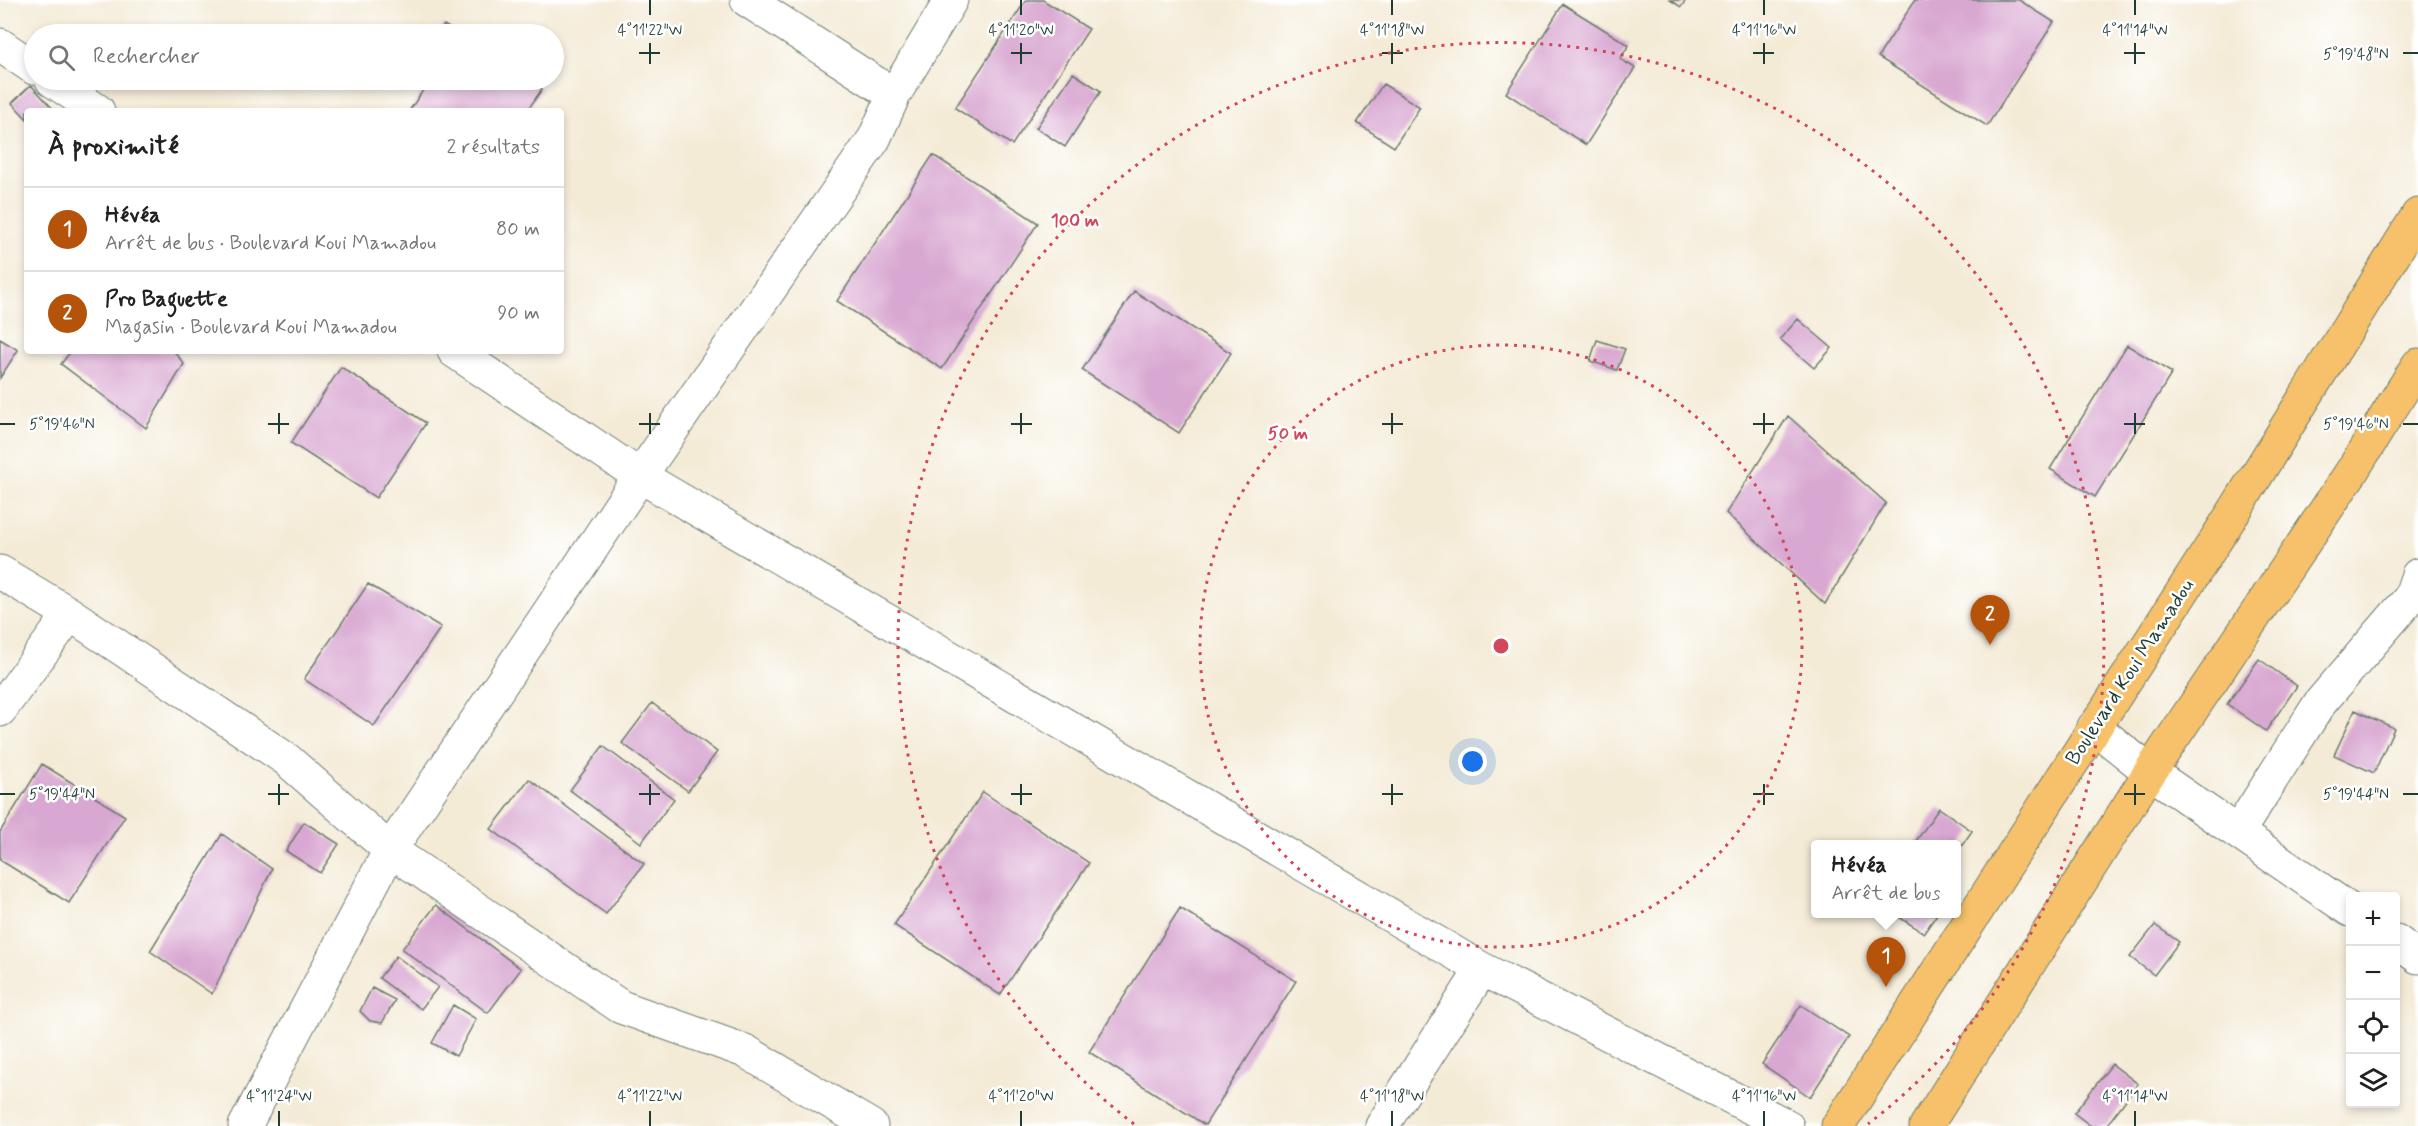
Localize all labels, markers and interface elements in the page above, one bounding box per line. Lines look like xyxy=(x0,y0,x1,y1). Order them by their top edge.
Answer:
text: 4°11'22"W xyxy=(618,21,682,41)
text: 4°11'20"W xyxy=(988,21,1054,41)
text: 4°11'18"W xyxy=(1360,21,1424,41)
text: 4°11'16"W xyxy=(1732,21,1796,41)
text: 4°11'14"W xyxy=(2102,21,2168,41)
search box xyxy=(24,24,564,90)
icon: search xyxy=(45,41,78,74)
text: Rechercher xyxy=(93,43,200,71)
text: 5°19'48"N xyxy=(2323,45,2389,65)
text: À proximité xyxy=(48,130,179,164)
text: 2 résultats xyxy=(447,134,540,161)
text: Hévéa xyxy=(105,202,160,230)
text: 100 m xyxy=(1051,209,1099,233)
text: 1 xyxy=(63,216,72,243)
text: 80 m xyxy=(496,216,540,243)
text: Arrêt de bus · Boulevard Koui Mamadou xyxy=(105,230,436,257)
text: Pro Baguette xyxy=(105,286,228,314)
text: 2 xyxy=(63,300,72,327)
text: 90 m xyxy=(497,300,540,327)
text: Magasin · Boulevard Koui Mamadou xyxy=(105,314,397,341)
text: 5°19'46"N xyxy=(29,415,95,435)
text: 5°19'46"N xyxy=(2323,415,2389,435)
text: 50 m xyxy=(1268,422,1308,446)
street label: Boulevard Koui Mamadou xyxy=(2059,574,2201,770)
pin: 2 xyxy=(1970,596,2010,645)
centre of rings xyxy=(1491,636,1511,656)
your location xyxy=(1458,747,1487,776)
text: 5°19'44"N xyxy=(29,785,95,805)
text: 5°19'44"N xyxy=(2323,785,2389,805)
popup xyxy=(1811,840,1961,918)
text: Hévéa xyxy=(1831,852,1887,880)
text: Arrêt de bus xyxy=(1831,880,1941,907)
map controls xyxy=(2346,892,2400,1108)
button: + xyxy=(2346,892,2400,946)
pin: 1 xyxy=(1866,938,1906,987)
button: − xyxy=(2346,946,2400,1000)
button: locate xyxy=(2346,1000,2400,1054)
button: layers xyxy=(2346,1054,2400,1108)
text: 4°11'24"W xyxy=(246,1087,312,1107)
text: 4°11'22"W xyxy=(618,1087,682,1107)
text: 4°11'20"W xyxy=(988,1087,1054,1107)
text: 4°11'18"W xyxy=(1360,1087,1424,1107)
text: 4°11'16"W xyxy=(1732,1087,1796,1107)
text: 4°11'14"W xyxy=(2102,1087,2168,1107)

